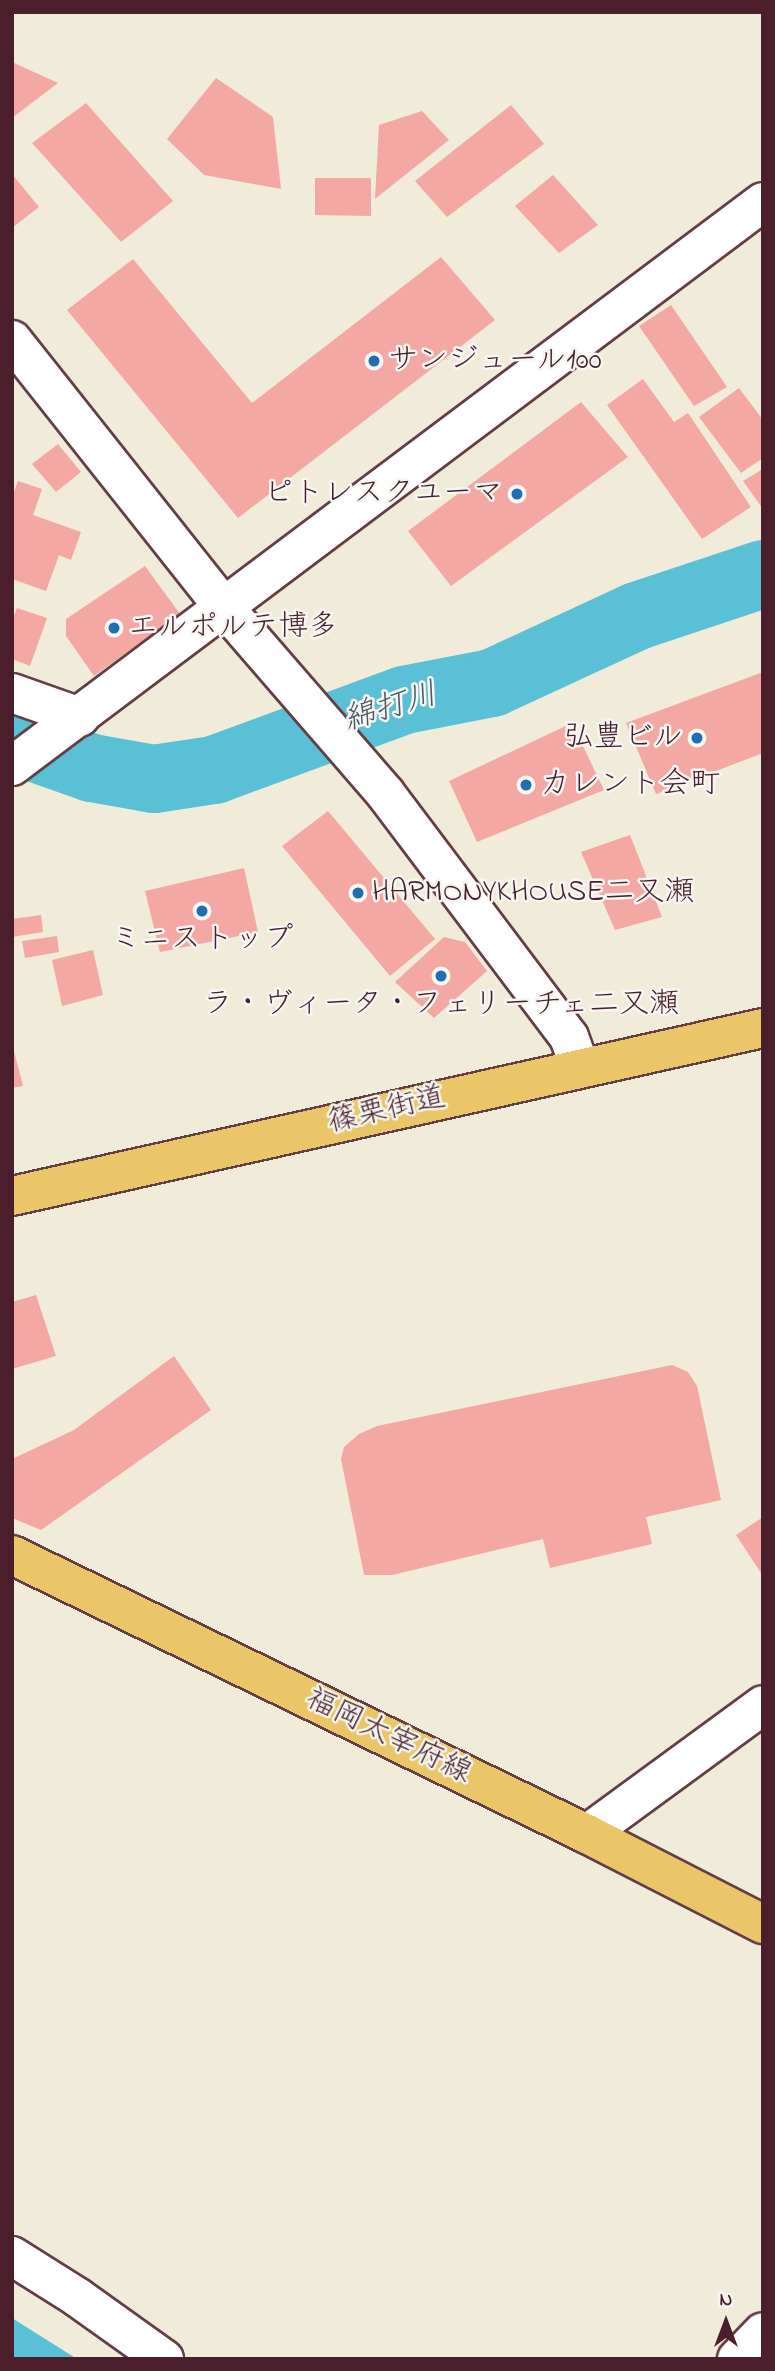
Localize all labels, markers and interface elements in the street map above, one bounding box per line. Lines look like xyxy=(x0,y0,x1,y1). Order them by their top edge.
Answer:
place label: サンジュール100 xyxy=(388,343,603,379)
marker: サンジュール100 xyxy=(366,353,382,369)
place label: ピトレスクユーマ xyxy=(264,476,503,512)
marker: ピトレスクユーマ xyxy=(509,486,525,502)
place label: エルポルテ博多 xyxy=(128,610,338,646)
marker: エルポルテ博多 xyxy=(106,620,122,636)
water label: 綿打川 xyxy=(339,677,443,741)
place label: 弘豊ビル xyxy=(563,720,683,756)
marker: 弘豊ビル xyxy=(689,730,705,746)
place label: カレント会町 xyxy=(540,767,720,803)
marker: カレント会町 xyxy=(518,777,534,793)
place label: HARMONYKHOUSE二又瀬 xyxy=(372,875,695,911)
marker: HARMONYKHOUSE二又瀬 xyxy=(350,885,366,901)
marker: ミニストップ xyxy=(194,903,210,919)
place label: ミニストップ xyxy=(112,922,292,958)
marker: ラ・ヴィータ・フェリーチェ二又瀬 xyxy=(433,968,449,984)
place label: ラ・ヴィータ・フェリーチェ二又瀬 xyxy=(201,987,681,1023)
street label: 篠栗街道 xyxy=(324,1080,450,1142)
street label: 福岡太宰府線 xyxy=(299,1681,477,1793)
north arrow xyxy=(691,2287,761,2357)
text: N xyxy=(720,2287,732,2314)

